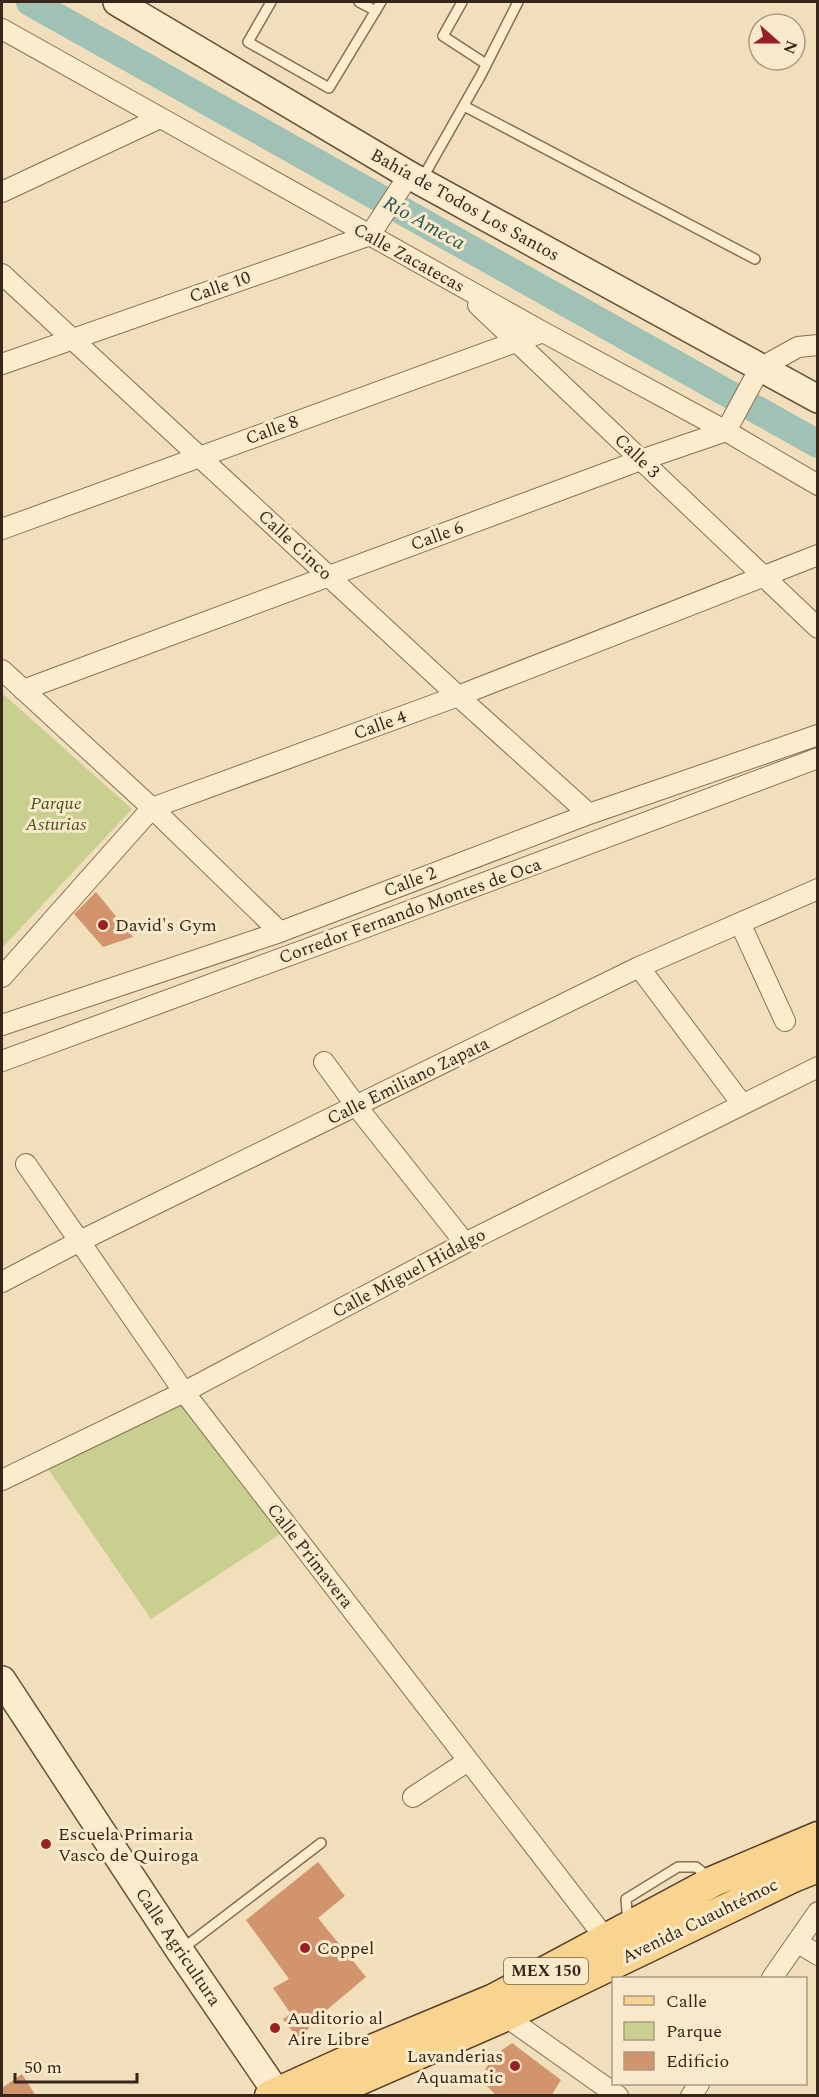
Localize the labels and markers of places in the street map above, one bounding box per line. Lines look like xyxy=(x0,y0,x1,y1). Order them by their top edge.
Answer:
place label: David's Gym xyxy=(115,912,217,939)
marker: David's Gym xyxy=(96,918,110,932)
place label: Escuela Primaria Vasco de Quiroga xyxy=(58,1821,199,1869)
marker: Escuela Primaria Vasco de Quiroga xyxy=(39,1837,53,1851)
place label: Coppel xyxy=(317,1935,374,1962)
marker: Coppel xyxy=(298,1941,312,1955)
place label: Auditorio al Aire Libre xyxy=(287,2005,383,2053)
marker: Auditorio al Aire Libre xyxy=(268,2021,282,2035)
place label: Lavanderias Aquamatic xyxy=(407,2043,503,2091)
marker: Lavanderias Aquamatic xyxy=(508,2059,522,2073)

